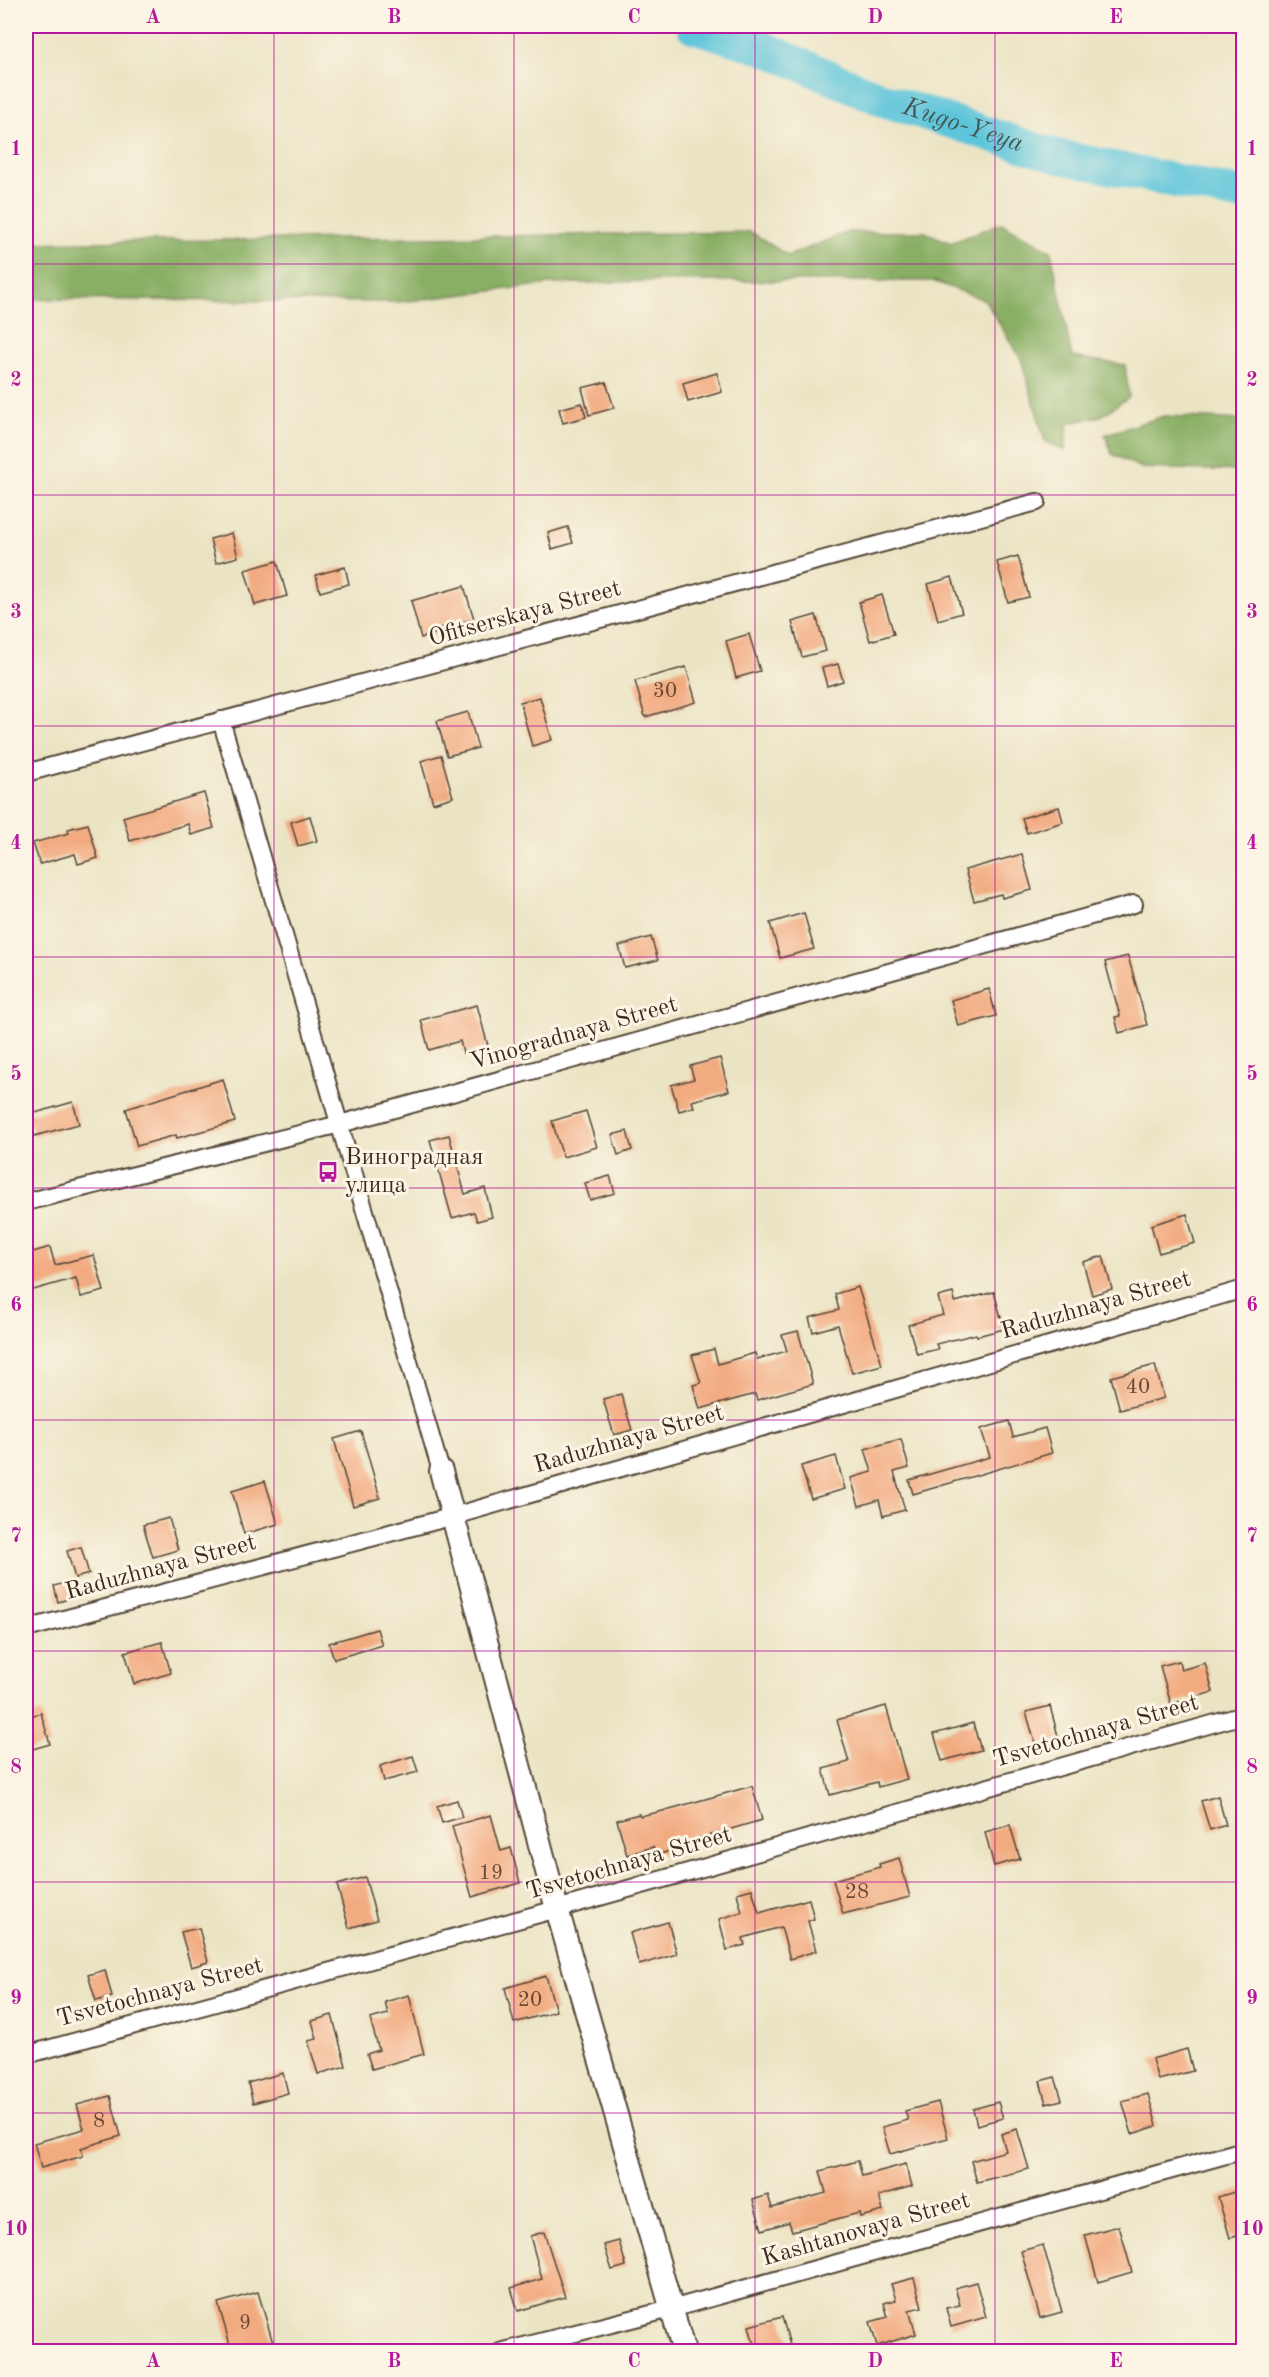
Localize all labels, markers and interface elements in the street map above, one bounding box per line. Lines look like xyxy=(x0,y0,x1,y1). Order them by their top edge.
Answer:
text: A xyxy=(145,8,161,28)
text: B xyxy=(387,8,401,28)
text: C xyxy=(627,8,641,28)
text: D xyxy=(867,8,883,28)
text: E xyxy=(1109,8,1123,28)
water label: Kugo-Yeya xyxy=(898,94,1027,157)
text: 1 xyxy=(10,140,22,160)
text: 1 xyxy=(1246,140,1258,160)
text: 2 xyxy=(10,371,22,391)
text: 2 xyxy=(1246,371,1258,391)
street label: Ofitserskaya Street xyxy=(426,577,624,651)
text: 3 xyxy=(10,603,22,623)
text: 3 xyxy=(1246,603,1258,623)
house number: 30 xyxy=(653,681,677,702)
text: 4 xyxy=(10,834,22,854)
text: 4 xyxy=(1246,834,1258,854)
street label: Vinogradnaya Street xyxy=(468,993,680,1075)
text: 5 xyxy=(10,1064,22,1085)
text: 5 xyxy=(1246,1064,1258,1085)
place label: Виноградная улица xyxy=(345,1146,484,1198)
bus stop icon: Виноградная улица xyxy=(316,1160,340,1184)
street label: Raduzhnaya Street xyxy=(998,1267,1194,1345)
text: 6 xyxy=(10,1296,22,1316)
text: 6 xyxy=(1246,1296,1258,1316)
house number: 40 xyxy=(1126,1377,1150,1398)
street label: Raduzhnaya Street xyxy=(531,1401,727,1479)
text: 7 xyxy=(10,1527,22,1547)
text: 7 xyxy=(1246,1527,1258,1547)
street label: Raduzhnaya Street xyxy=(63,1531,259,1605)
street label: Tsvetochnaya Street xyxy=(991,1691,1201,1773)
text: 8 xyxy=(10,1758,22,1778)
text: 8 xyxy=(1246,1758,1258,1778)
street label: Tsvetochnaya Street xyxy=(524,1823,734,1905)
house number: 19 xyxy=(479,1863,503,1884)
house number: 28 xyxy=(845,1882,869,1903)
street label: Tsvetochnaya Street xyxy=(54,1954,266,2032)
text: 9 xyxy=(10,1989,22,2009)
text: 9 xyxy=(1246,1989,1258,2009)
house number: 20 xyxy=(518,1990,542,2011)
house number: 8 xyxy=(93,2111,105,2132)
street label: Kashtanovaya Street xyxy=(759,2189,973,2271)
text: 10 xyxy=(4,2220,28,2240)
text: 10 xyxy=(1240,2220,1264,2240)
house number: 9 xyxy=(239,2313,251,2334)
text: A xyxy=(145,2352,161,2372)
text: B xyxy=(387,2352,401,2372)
text: C xyxy=(627,2352,641,2372)
text: D xyxy=(867,2352,883,2372)
text: E xyxy=(1109,2352,1123,2372)

